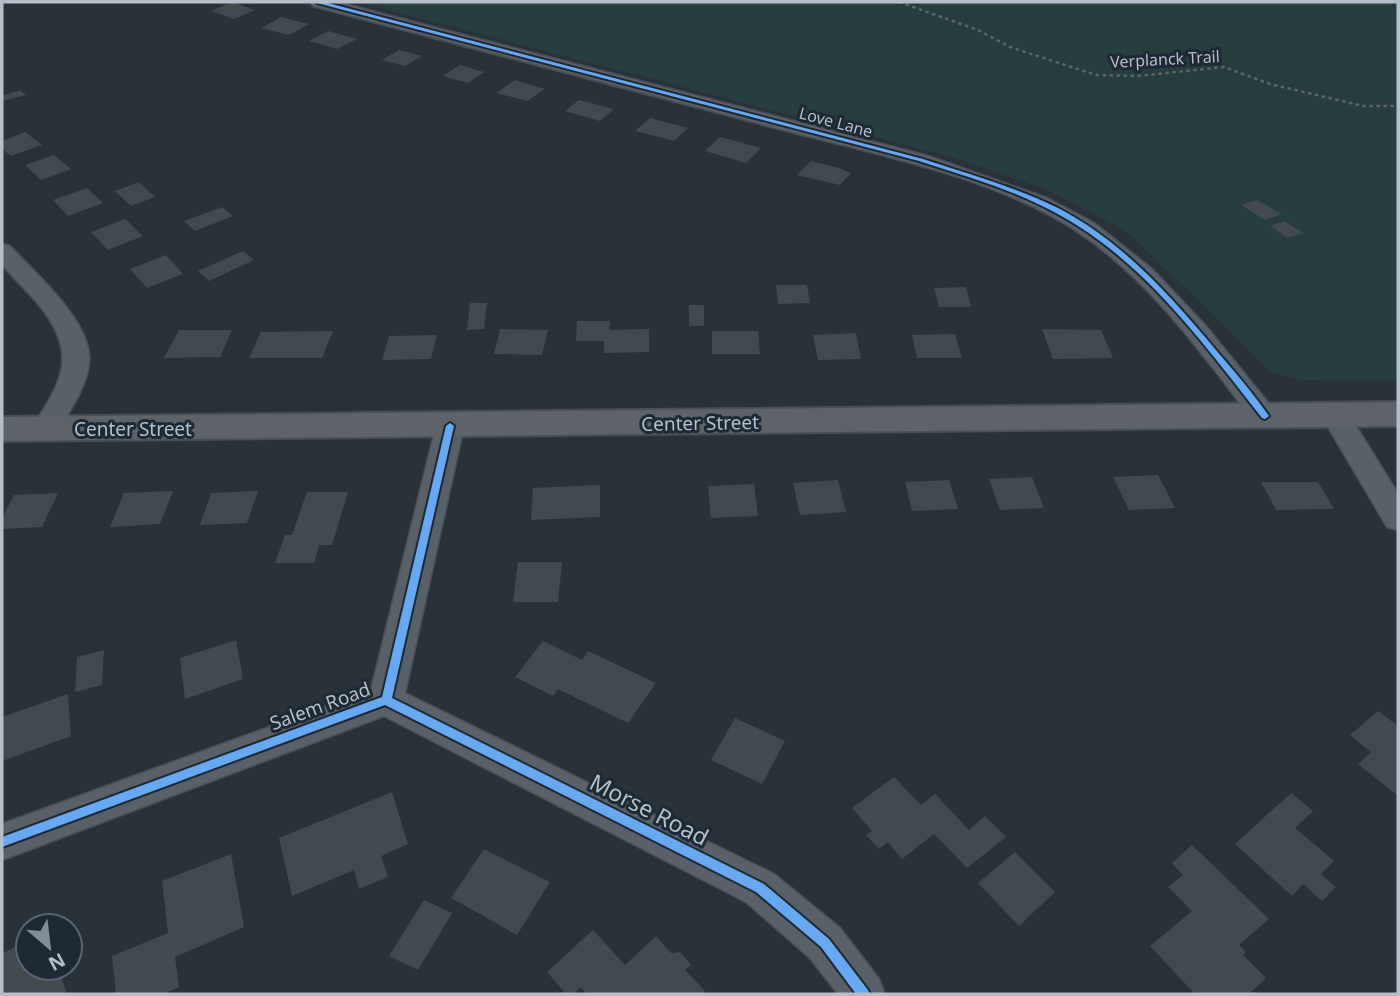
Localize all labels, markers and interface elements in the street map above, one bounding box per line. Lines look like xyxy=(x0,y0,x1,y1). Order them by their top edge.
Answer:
street label: Verplanck Trail xyxy=(1110,45,1220,73)
street label: Love Lane xyxy=(797,102,875,142)
street label: Center Street xyxy=(641,409,759,437)
street label: Center Street xyxy=(74,416,192,442)
street label: Salem Road xyxy=(266,676,374,736)
street label: Morse Road xyxy=(584,765,714,853)
north arrow xyxy=(14,912,84,982)
text: N xyxy=(44,947,70,977)

